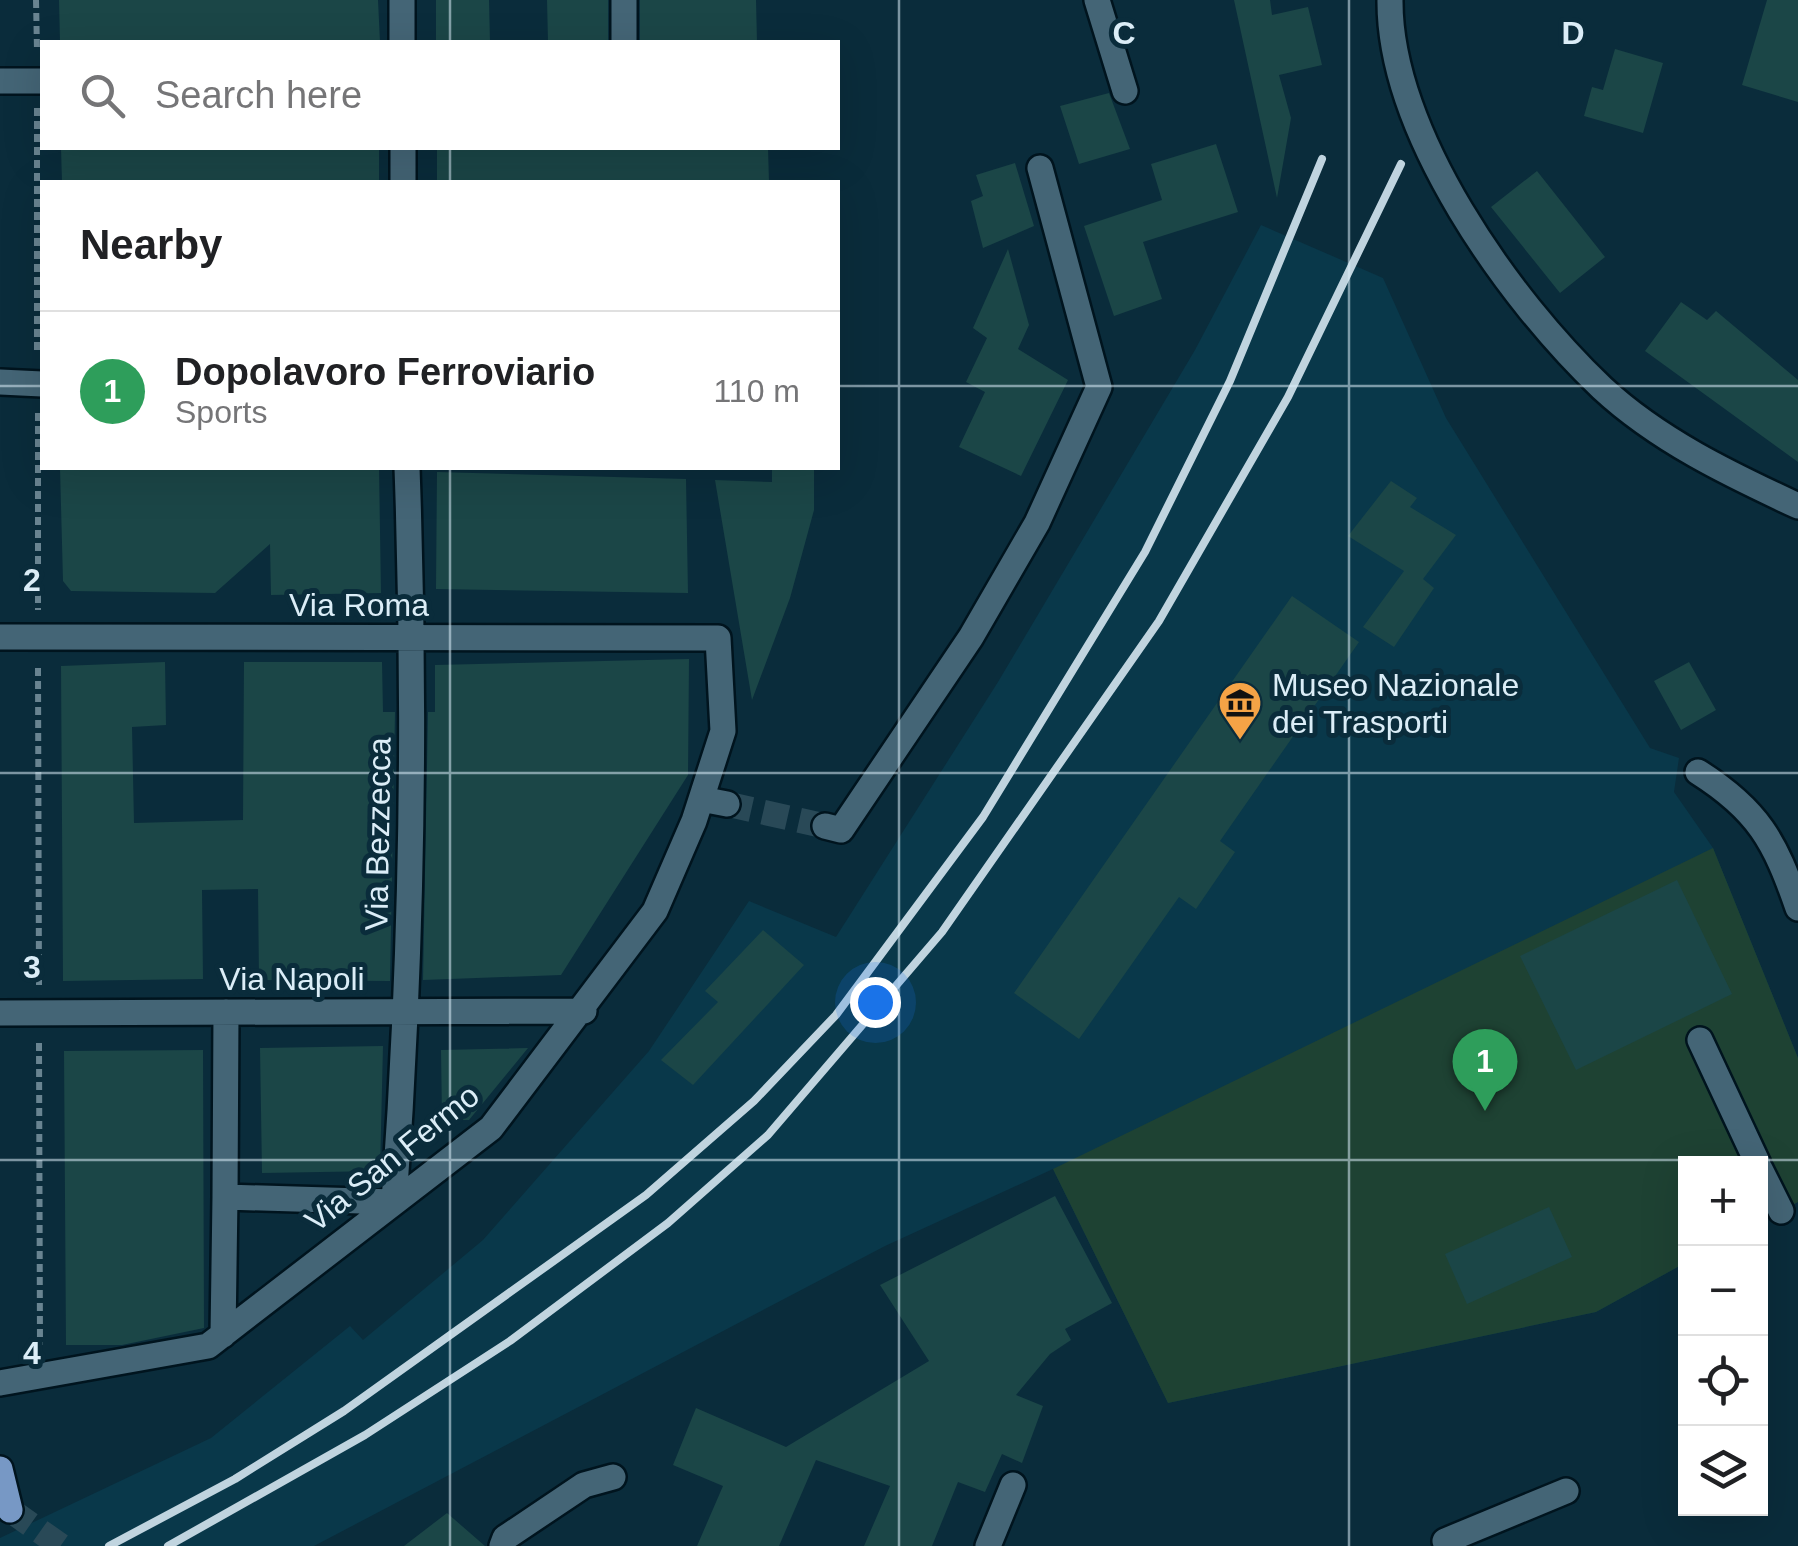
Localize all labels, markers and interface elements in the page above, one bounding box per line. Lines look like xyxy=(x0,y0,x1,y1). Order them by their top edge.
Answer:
text: C xyxy=(1112,15,1136,51)
text: D xyxy=(1561,15,1585,51)
search box xyxy=(40,40,840,150)
icon: search xyxy=(75,68,130,123)
text: Search here xyxy=(155,74,362,116)
text: Nearby xyxy=(80,221,222,268)
text: Dopolavoro Ferroviario xyxy=(175,351,595,393)
text: 1 xyxy=(104,373,121,409)
text: 110 m xyxy=(713,373,800,409)
text: Sports xyxy=(175,394,267,430)
text: 2 xyxy=(23,562,41,598)
street label: Via Roma xyxy=(289,587,429,623)
place label: Museo Nazionale dei Trasporti xyxy=(1272,667,1519,740)
museum icon: Museo Nazionale dei Trasporti xyxy=(1217,680,1263,741)
street label: Via Bezzecca xyxy=(358,737,398,931)
text: 3 xyxy=(23,949,41,985)
street label: Via Napoli xyxy=(219,961,365,997)
your location xyxy=(850,977,901,1028)
pin: 1 xyxy=(1452,1028,1518,1111)
street label: Via San Fermo xyxy=(298,1077,486,1239)
map controls xyxy=(1678,1156,1768,1516)
button: + xyxy=(1678,1156,1768,1246)
button: − xyxy=(1678,1246,1768,1336)
text: 4 xyxy=(23,1335,41,1371)
button: locate xyxy=(1678,1336,1768,1426)
button: layers xyxy=(1678,1426,1768,1516)

